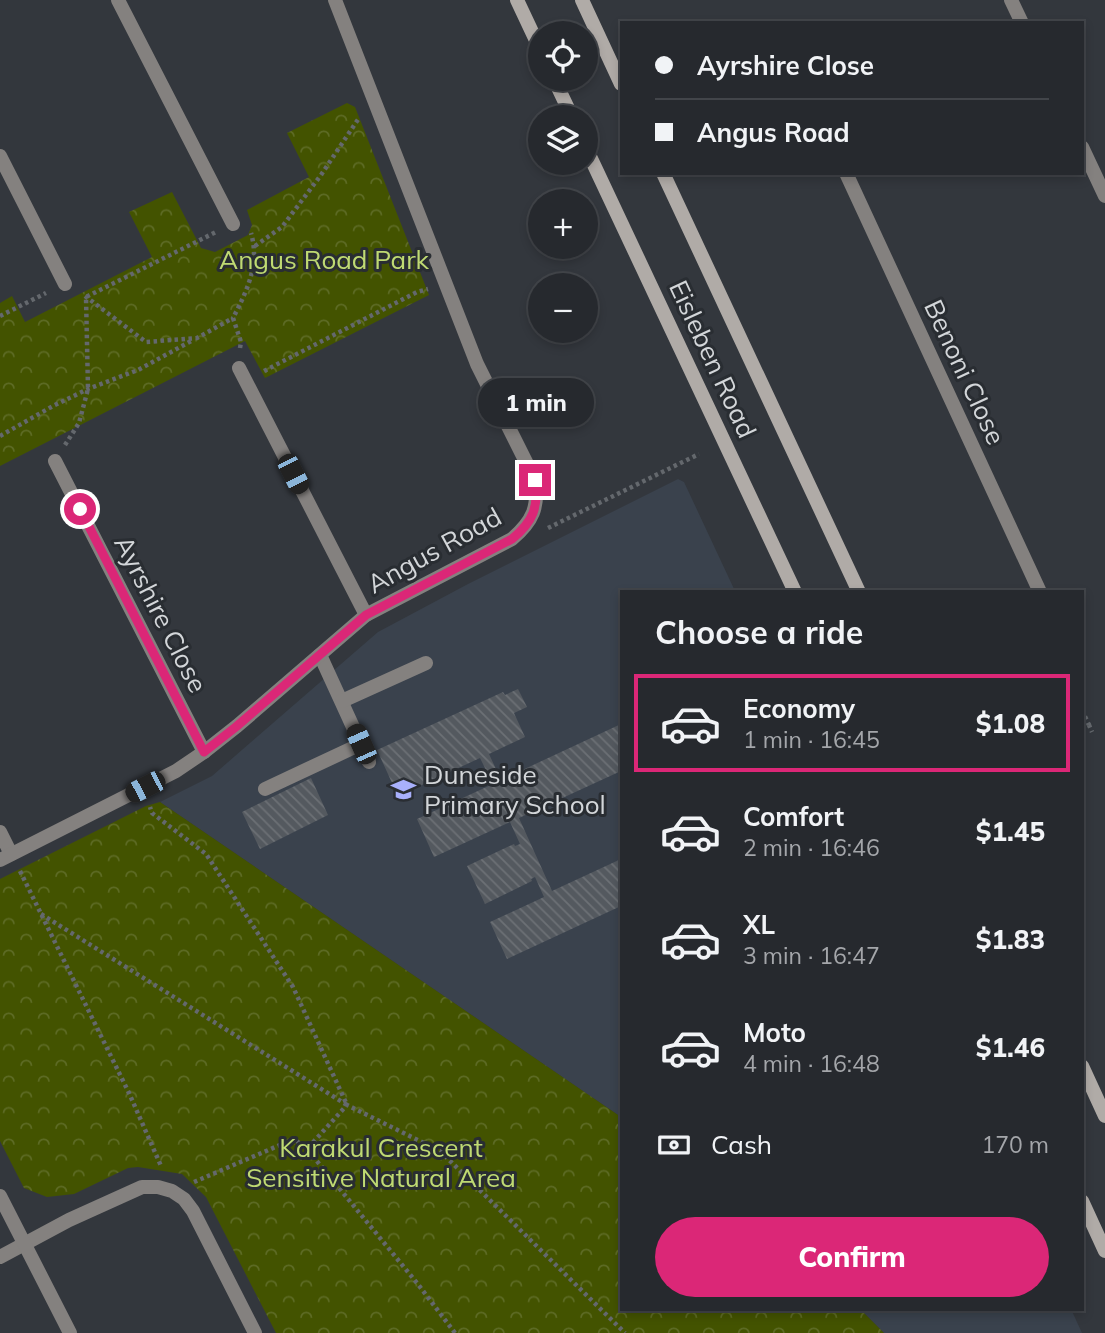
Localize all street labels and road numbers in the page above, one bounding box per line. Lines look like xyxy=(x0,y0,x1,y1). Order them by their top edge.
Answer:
street label: Eisleben Road xyxy=(662,275,764,443)
street label: Benoni Close xyxy=(917,294,1013,450)
street label: Angus Road xyxy=(361,500,507,600)
street label: Ayrshire Close xyxy=(107,530,215,698)

